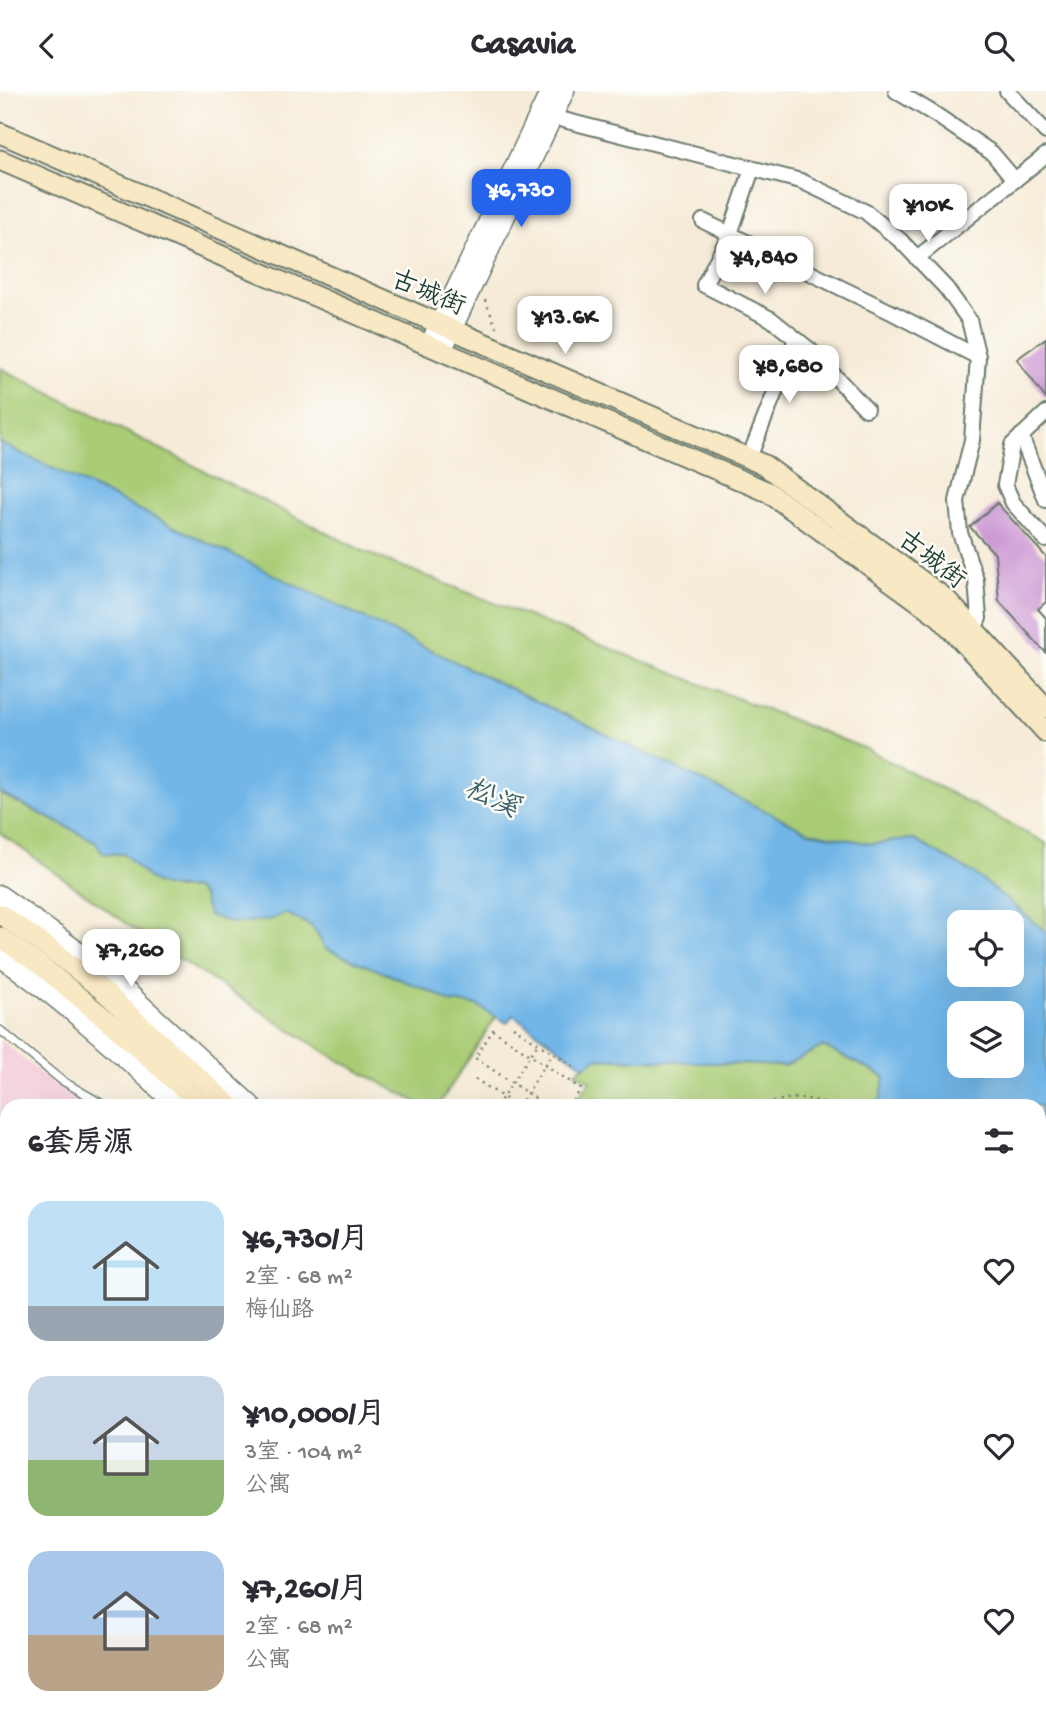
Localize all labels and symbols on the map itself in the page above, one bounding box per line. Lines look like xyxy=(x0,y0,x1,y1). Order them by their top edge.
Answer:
pin: ¥6,730 xyxy=(464,169,578,229)
pin: ¥10K xyxy=(887,185,969,244)
pin: ¥4,840 xyxy=(708,237,822,296)
street label: 古城街 xyxy=(385,264,470,325)
pin: ¥13.6K xyxy=(508,296,622,356)
pin: ¥8,680 xyxy=(732,345,846,405)
street label: 古城街 xyxy=(890,524,972,598)
water label: 松溪 xyxy=(459,772,526,828)
pin: ¥7,260 xyxy=(74,929,188,989)

